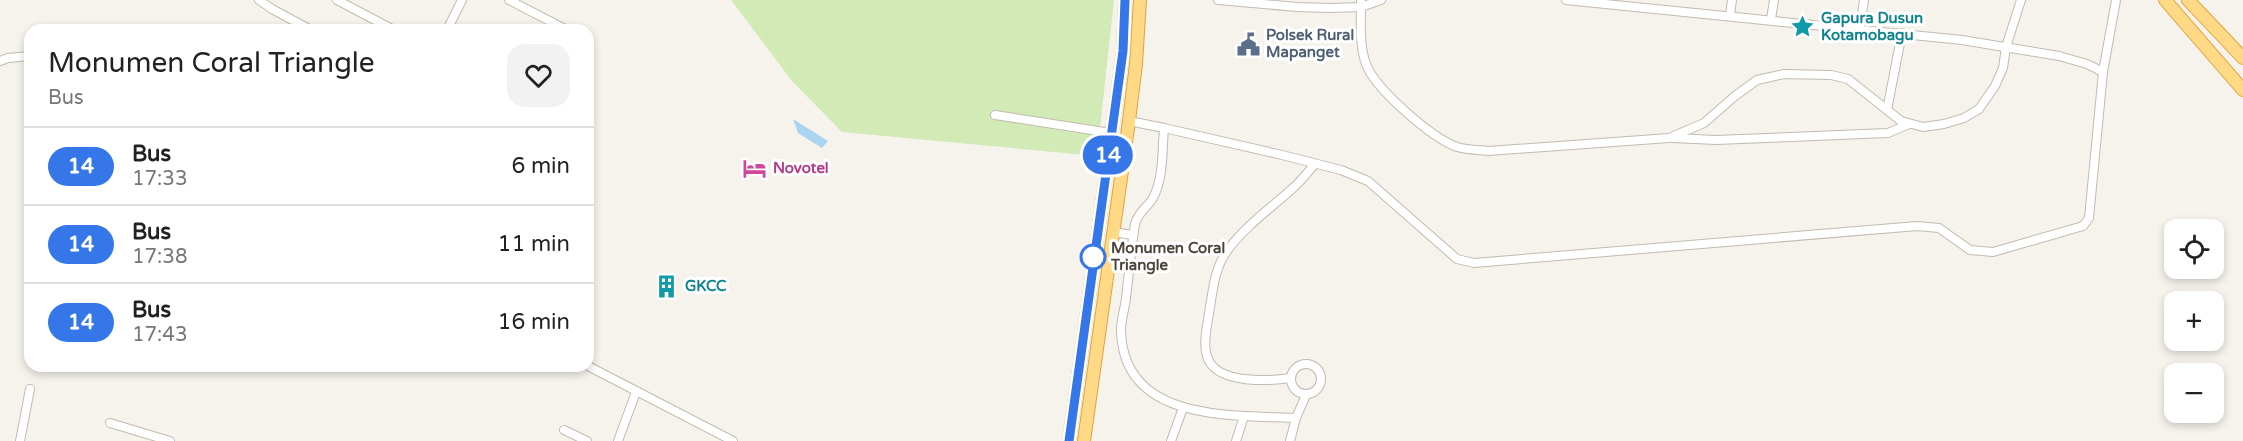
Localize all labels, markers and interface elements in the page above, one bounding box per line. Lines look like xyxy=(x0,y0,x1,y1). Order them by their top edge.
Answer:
place label: Gapura Dusun Kotamobagu xyxy=(1821,9,1923,45)
place icon: Gapura Dusun Kotamobagu xyxy=(1790,14,1816,40)
place label: Polsek Rural Mapanget xyxy=(1266,26,1354,62)
public building icon: Polsek Rural Mapanget xyxy=(1235,31,1261,57)
button: heart xyxy=(507,44,570,107)
text: Monumen Coral Triangle xyxy=(48,46,375,80)
text: Bus xyxy=(48,86,84,110)
line badge: 14 xyxy=(1081,136,1135,174)
text: Bus xyxy=(132,141,171,167)
text: 14 xyxy=(1095,143,1121,168)
text: 6 min xyxy=(511,153,570,179)
text: 14 xyxy=(68,154,94,179)
hotel icon: Novotel xyxy=(742,155,768,181)
place label: Novotel xyxy=(773,159,829,177)
text: 17:33 xyxy=(132,167,187,191)
text: Bus xyxy=(132,219,171,245)
map controls xyxy=(2164,219,2224,423)
button: locate xyxy=(2164,219,2224,279)
text: 11 min xyxy=(498,231,570,257)
text: 14 xyxy=(68,232,94,257)
place label: Monumen Coral Triangle xyxy=(1110,239,1225,275)
marker: Monumen Coral Triangle xyxy=(1080,244,1106,270)
text: 17:38 xyxy=(132,245,187,269)
building icon: GKCC xyxy=(654,273,680,299)
place label: GKCC xyxy=(685,277,727,295)
button: + xyxy=(2164,291,2224,351)
text: Bus xyxy=(132,297,171,323)
text: 16 min xyxy=(498,309,570,335)
text: 14 xyxy=(68,310,94,335)
text: 17:43 xyxy=(132,323,187,347)
button: − xyxy=(2164,363,2224,423)

